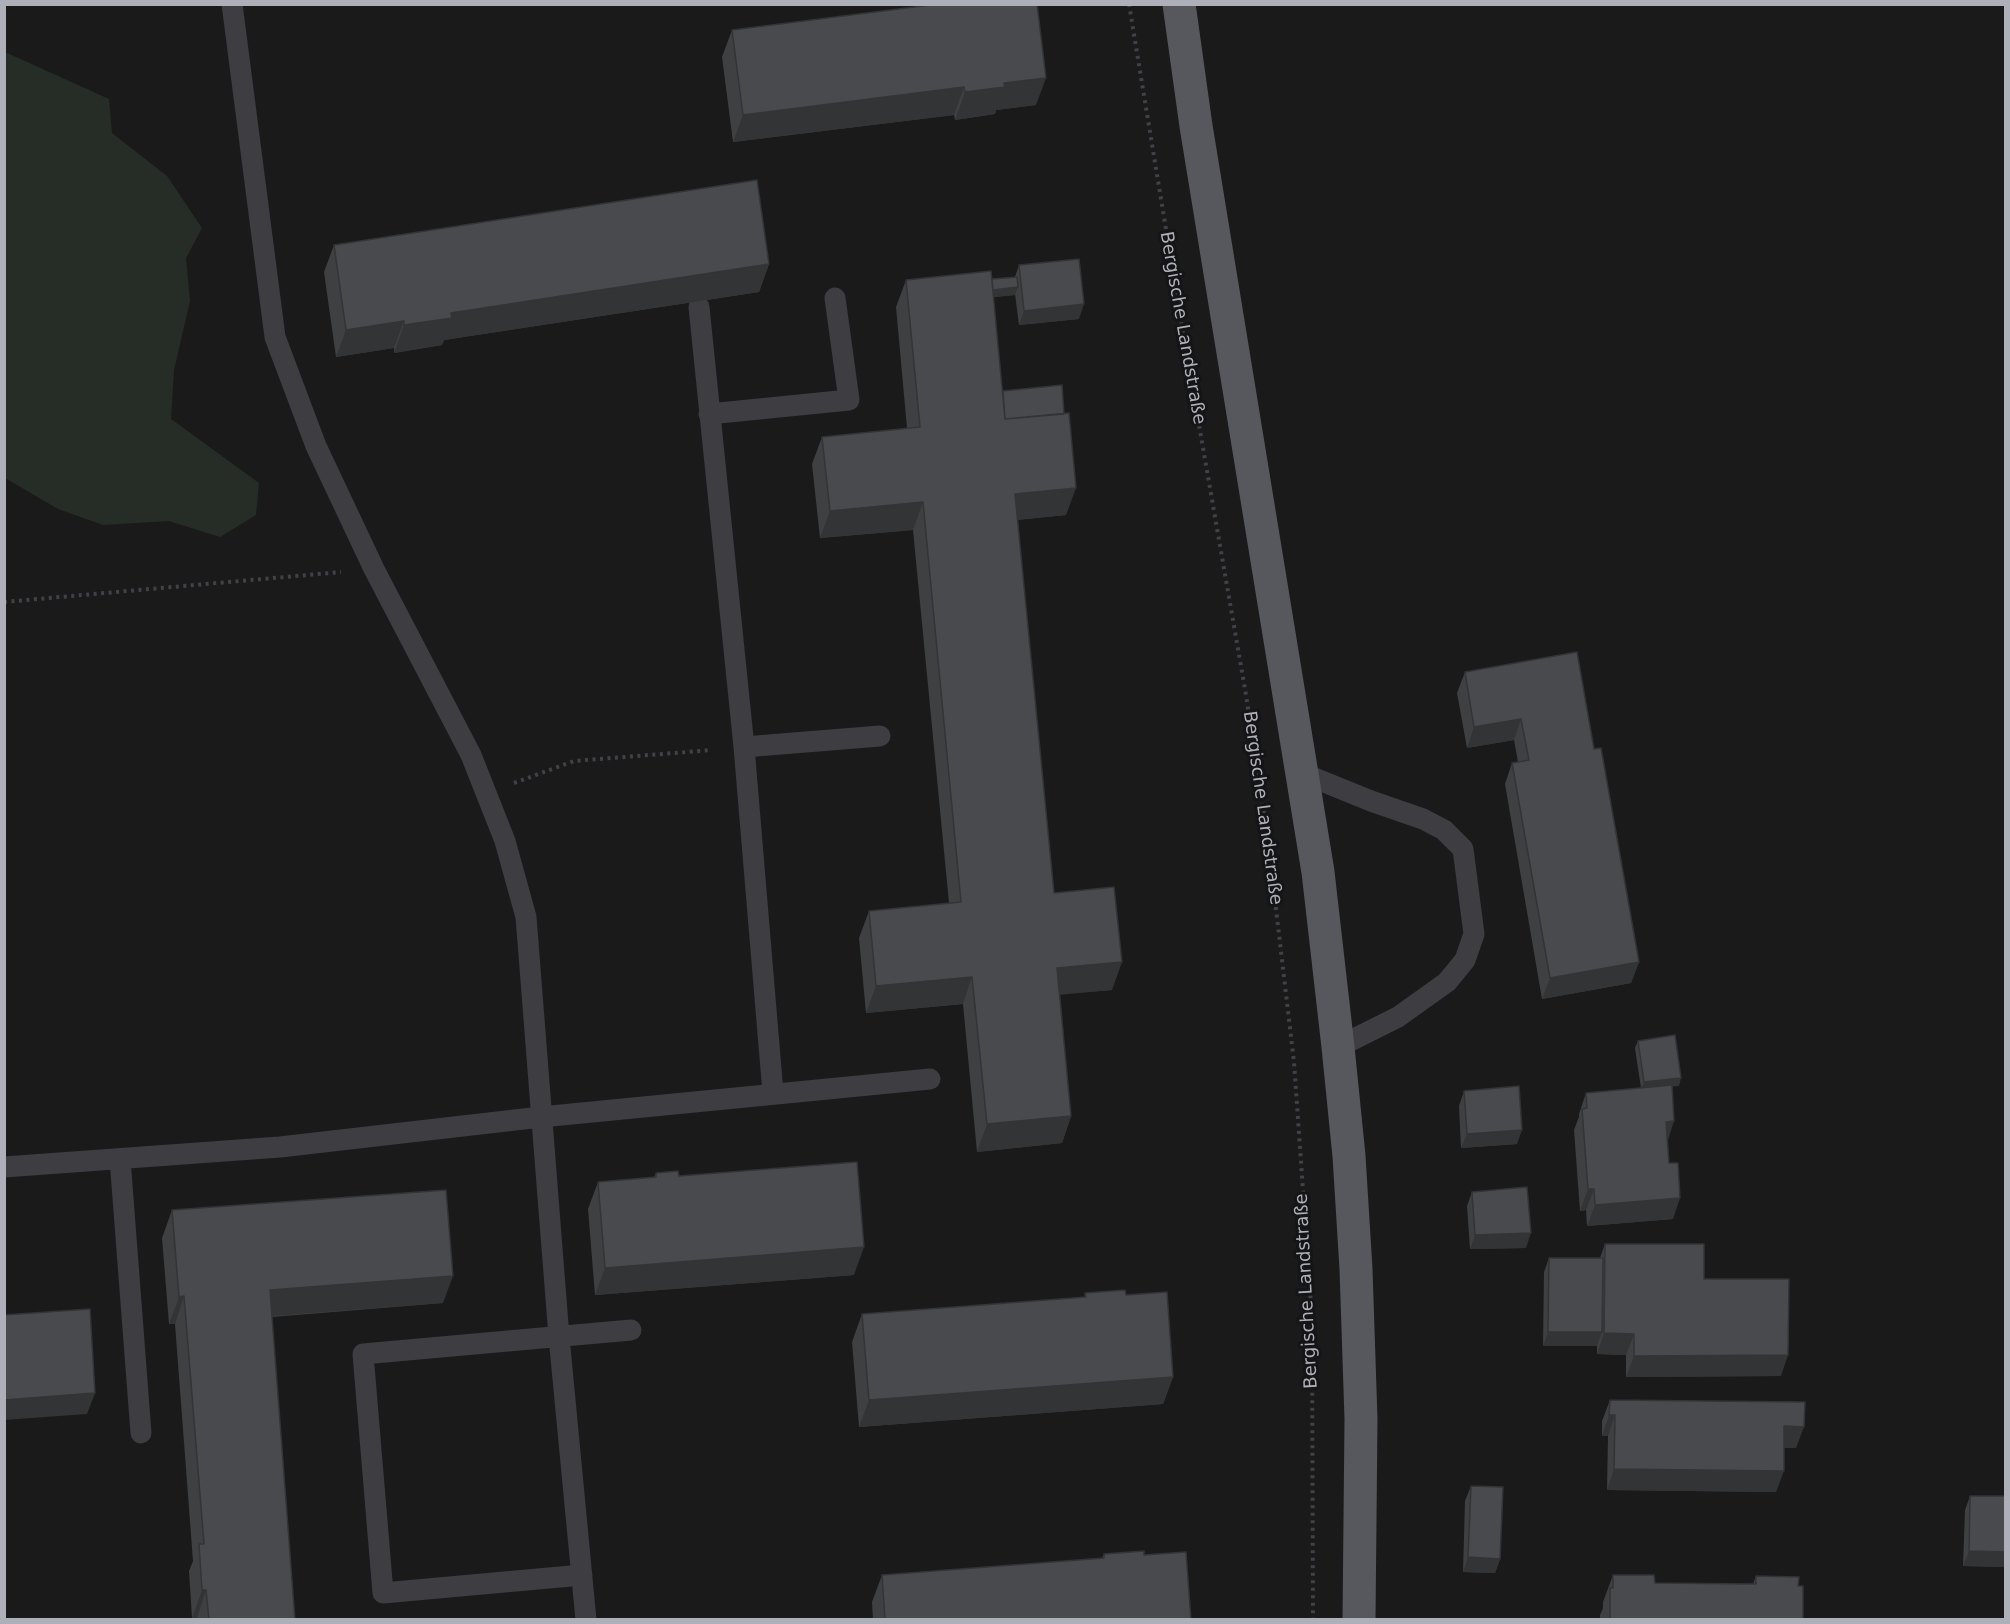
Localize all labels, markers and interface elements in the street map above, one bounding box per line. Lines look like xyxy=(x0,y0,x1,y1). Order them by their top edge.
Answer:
street label: Bergische Landstraße xyxy=(1154,230,1210,426)
street label: Bergische Landstraße xyxy=(1238,710,1286,906)
street label: Bergische Landstraße xyxy=(1291,1193,1323,1389)

